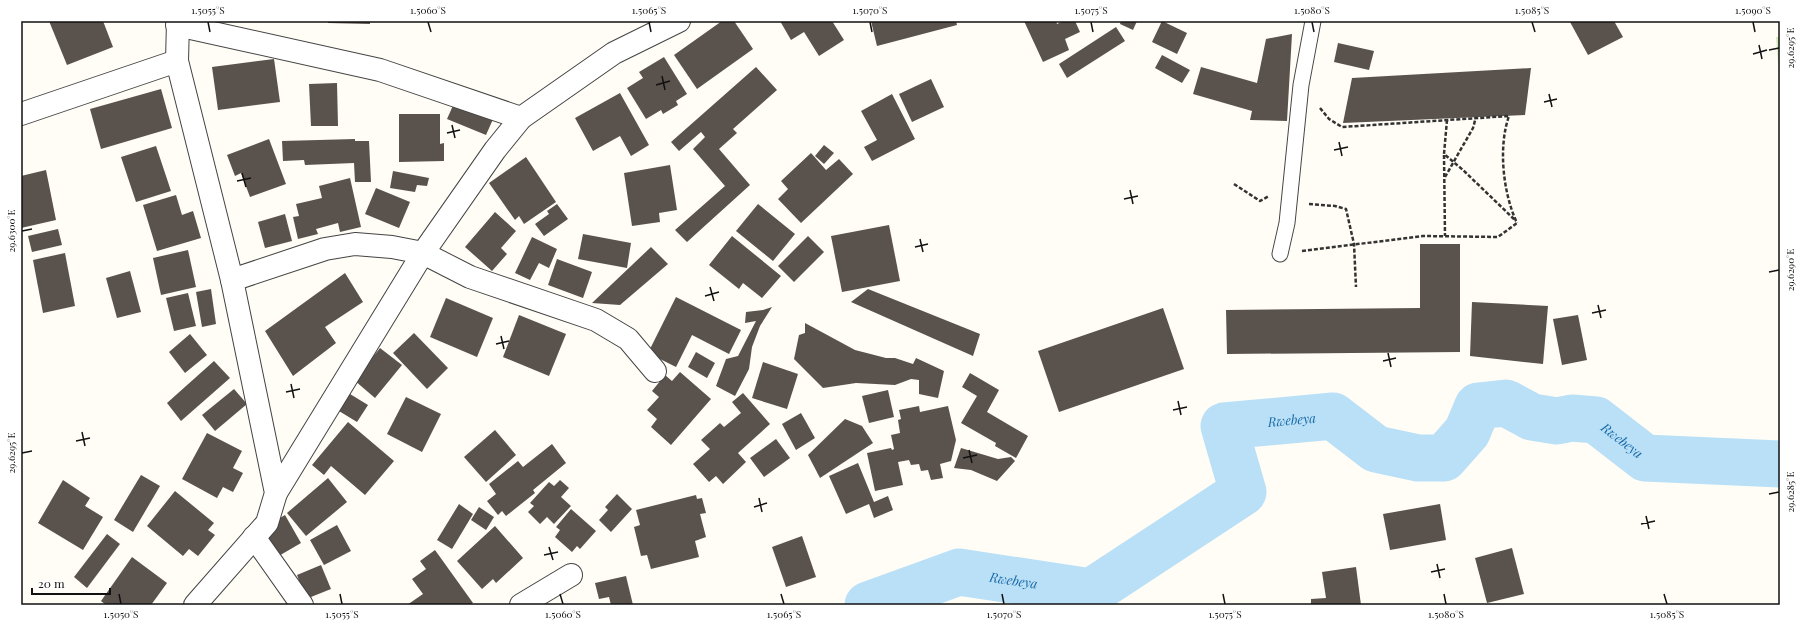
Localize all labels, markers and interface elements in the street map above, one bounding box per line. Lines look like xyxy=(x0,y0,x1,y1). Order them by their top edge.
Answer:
text: 1.5055°S xyxy=(191,3,225,17)
text: 1.5060°S xyxy=(410,3,446,17)
text: 1.5065°S xyxy=(632,3,666,17)
text: 1.5070°S xyxy=(853,3,887,17)
text: 1.5075°S xyxy=(1074,3,1108,17)
text: 1.5080°S xyxy=(1294,3,1330,17)
text: 1.5085°S xyxy=(1515,3,1549,17)
text: 1.5090°S xyxy=(1735,3,1771,17)
text: 29.6295°E xyxy=(1783,28,1797,68)
text: 29.6300°E xyxy=(4,209,18,253)
text: 29.6290°E xyxy=(1783,249,1797,291)
water label: Rwebeya xyxy=(1266,409,1317,430)
water label: Rwebeya xyxy=(1597,418,1647,462)
text: 29.6295°E xyxy=(4,433,18,473)
text: 29.6285°E xyxy=(1783,471,1797,513)
water label: Rwebeya xyxy=(987,568,1039,592)
scale bar xyxy=(32,570,110,596)
text: 20 m xyxy=(38,575,65,591)
text: 1.5050°S xyxy=(104,607,138,621)
text: 1.5055°S xyxy=(325,607,359,621)
text: 1.5060°S xyxy=(545,607,581,621)
text: 1.5065°S xyxy=(767,607,801,621)
text: 1.5070°S xyxy=(987,607,1021,621)
text: 1.5075°S xyxy=(1208,607,1242,621)
text: 1.5080°S xyxy=(1428,607,1464,621)
text: 1.5085°S xyxy=(1650,607,1684,621)

